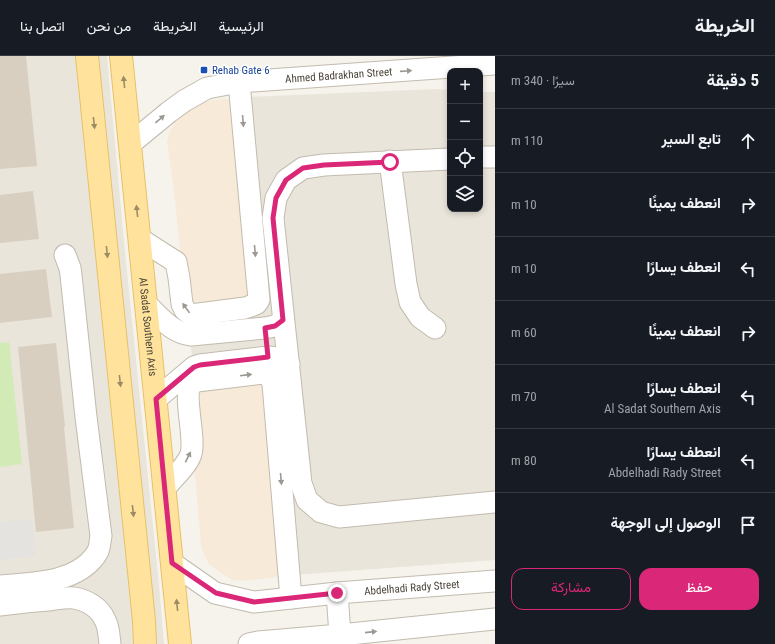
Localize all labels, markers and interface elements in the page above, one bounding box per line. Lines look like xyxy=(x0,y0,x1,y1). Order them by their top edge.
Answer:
text: الخريطة xyxy=(695,14,755,37)
text: اتصل بنا xyxy=(20,18,65,34)
text: من نحن xyxy=(87,18,131,34)
text: الخريطة xyxy=(153,18,196,34)
text: الرئيسية xyxy=(218,18,264,34)
place label: Rehab Gate 6 xyxy=(212,64,270,77)
marker: Rehab Gate 6 xyxy=(199,65,209,75)
street label: Ahmed Badrakhan Street xyxy=(285,65,393,85)
one-way arrow xyxy=(400,67,412,74)
map controls xyxy=(447,68,483,212)
button: + xyxy=(447,68,483,104)
text: 5 دقيقة xyxy=(706,70,759,90)
text: سيرًا · 340 m xyxy=(511,73,575,88)
one-way arrow xyxy=(121,76,127,88)
button: − xyxy=(447,104,483,140)
one-way arrow xyxy=(155,114,166,123)
one-way arrow xyxy=(239,115,246,127)
one-way arrow xyxy=(91,117,97,129)
text: تابع السير xyxy=(662,130,721,148)
icon: ahead xyxy=(737,130,759,152)
text: 110 m xyxy=(511,133,543,148)
button: locate xyxy=(447,140,483,176)
route start xyxy=(381,153,399,171)
button: layers xyxy=(447,176,483,212)
text: انعطف يمينًا xyxy=(648,194,721,212)
icon: right xyxy=(737,194,759,216)
text: 10 m xyxy=(511,197,537,212)
one-way arrow xyxy=(134,205,140,217)
one-way arrow xyxy=(252,245,258,257)
one-way arrow xyxy=(104,246,110,258)
text: انعطف يسارًا xyxy=(647,258,721,276)
icon: left xyxy=(737,258,759,280)
text: 10 m xyxy=(511,261,537,276)
street label: Al Sadat Southern Axis xyxy=(137,277,160,377)
one-way arrow xyxy=(182,302,190,313)
text: انعطف يمينًا xyxy=(648,322,721,340)
icon: right xyxy=(737,322,759,344)
text: 60 m xyxy=(511,325,537,340)
one-way arrow xyxy=(240,372,252,378)
one-way arrow xyxy=(116,375,123,387)
text: انعطف يسارًا xyxy=(647,379,721,397)
icon: left xyxy=(737,386,759,408)
text: 70 m xyxy=(511,389,537,404)
text: Al Sadat Southern Axis xyxy=(604,401,721,416)
text: انعطف يسارًا xyxy=(647,443,721,461)
icon: left xyxy=(737,450,759,472)
one-way arrow xyxy=(185,451,191,463)
text: 80 m xyxy=(511,453,537,468)
text: Abdelhadi Rady Street xyxy=(608,465,721,480)
one-way arrow xyxy=(278,473,285,486)
one-way arrow xyxy=(129,505,136,517)
text: الوصول إلى الوجهة xyxy=(610,514,721,532)
icon: arrive xyxy=(737,514,759,536)
button: مشاركة xyxy=(511,568,631,610)
button: حفظ xyxy=(639,568,759,610)
street label: Abdelhadi Rady Street xyxy=(364,577,460,597)
route end xyxy=(328,584,346,602)
one-way arrow xyxy=(174,599,180,611)
one-way arrow xyxy=(365,628,377,635)

